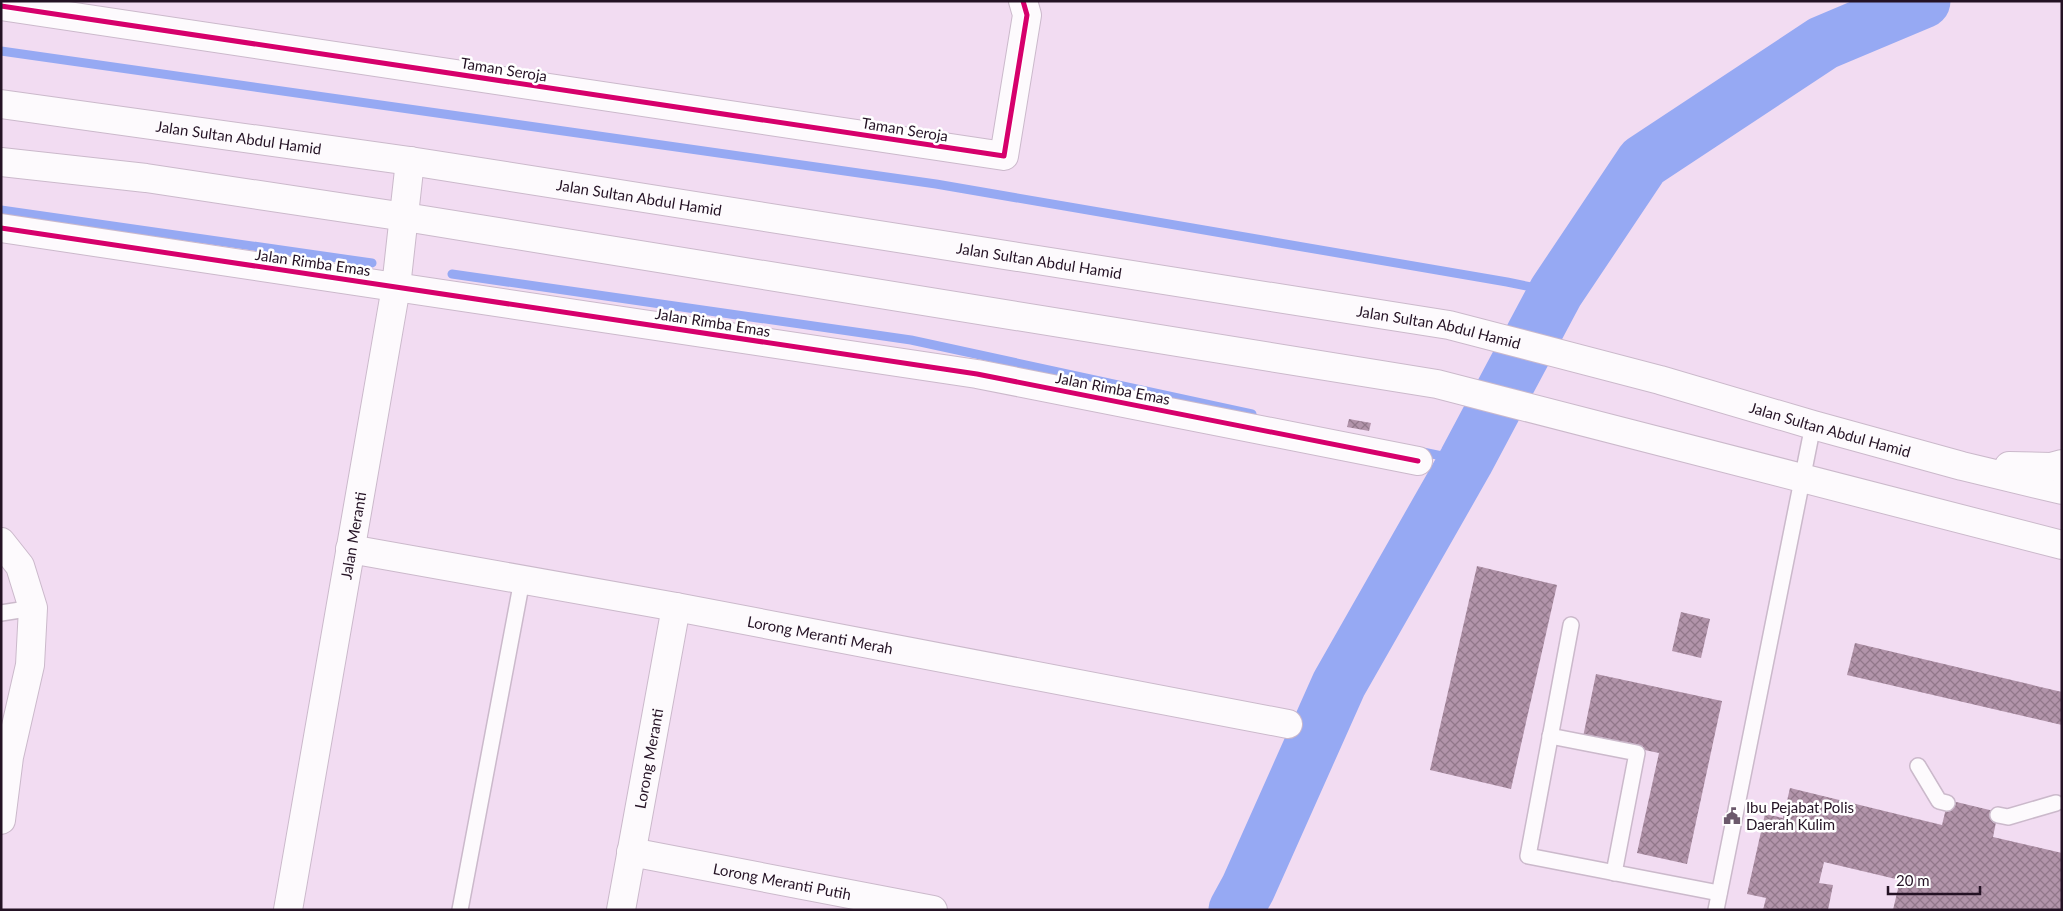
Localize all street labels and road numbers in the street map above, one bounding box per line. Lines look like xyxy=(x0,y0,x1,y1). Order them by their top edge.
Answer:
street label: Taman Seroja xyxy=(459,53,549,85)
street label: Taman Seroja xyxy=(860,113,950,145)
street label: Jalan Sultan Abdul Hamid xyxy=(155,117,323,158)
street label: Jalan Sultan Abdul Hamid xyxy=(555,175,723,219)
street label: Jalan Sultan Abdul Hamid xyxy=(955,238,1123,282)
street label: Jalan Rimba Emas xyxy=(254,245,372,279)
street label: Jalan Sultan Abdul Hamid xyxy=(1355,302,1523,352)
street label: Jalan Rimba Emas xyxy=(654,304,772,340)
street label: Jalan Rimba Emas xyxy=(1054,368,1172,408)
street label: Jalan Sultan Abdul Hamid xyxy=(1747,398,1913,461)
street label: Jalan Meranti xyxy=(336,490,369,581)
street label: Lorong Meranti Merah xyxy=(746,612,895,657)
street label: Lorong Meranti xyxy=(631,707,666,810)
street label: Lorong Meranti Putih xyxy=(712,859,853,903)

